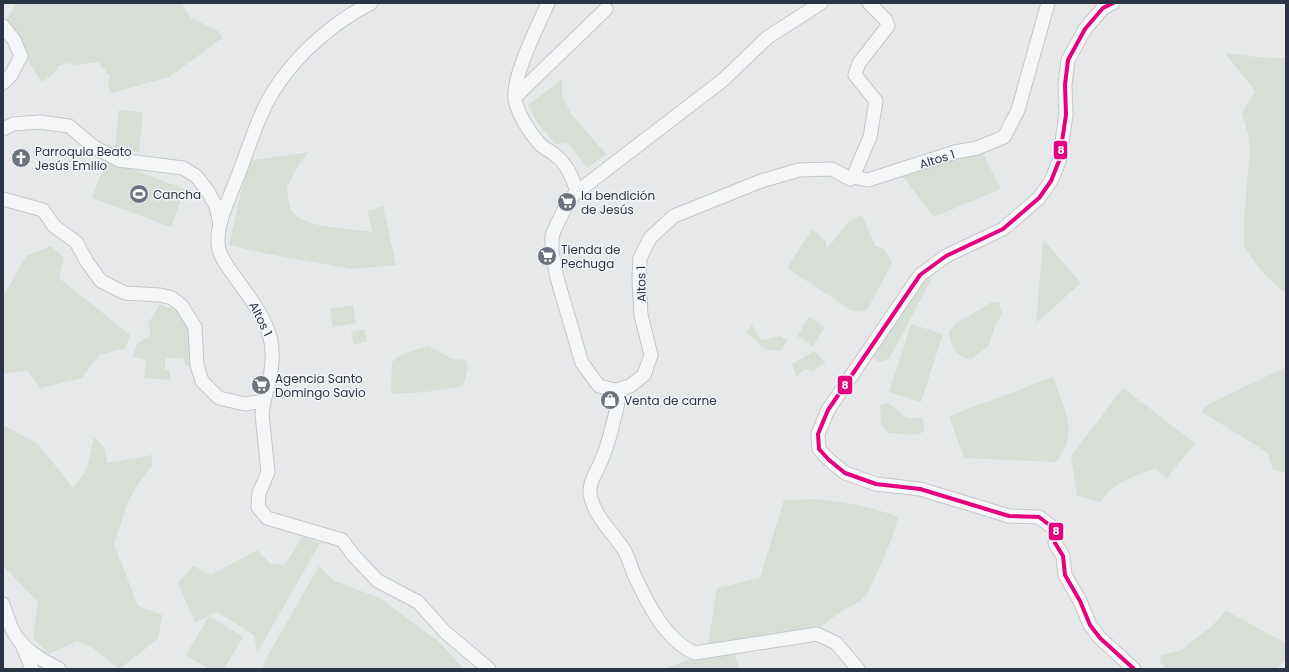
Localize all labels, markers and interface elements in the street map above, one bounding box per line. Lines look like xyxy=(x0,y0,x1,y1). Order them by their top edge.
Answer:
line badge: 8 xyxy=(1053,140,1068,160)
text: 8 xyxy=(1057,142,1065,158)
place label: Parroquia Beato Jesús Emilio xyxy=(35,143,132,174)
street label: Altos 1 xyxy=(917,146,957,172)
church icon: Parroquia Beato Jesús Emilio xyxy=(10,147,32,169)
sports icon: Cancha xyxy=(128,183,150,205)
place label: Cancha xyxy=(153,186,201,203)
place label: la bendición de Jesús xyxy=(581,187,655,218)
supermarket icon: la bendición de Jesús xyxy=(556,191,578,213)
place label: Tienda de Pechuga xyxy=(561,241,621,272)
supermarket icon: Tienda de Pechuga xyxy=(536,245,558,267)
street label: Altos 1 xyxy=(632,266,650,302)
street label: Altos 1 xyxy=(245,299,277,339)
place label: Agencia Santo Domingo Savio xyxy=(275,370,366,401)
supermarket icon: Agencia Santo Domingo Savio xyxy=(250,374,272,396)
line badge: 8 xyxy=(837,375,853,395)
text: 8 xyxy=(841,377,849,393)
shop icon: Venta de carne xyxy=(599,389,621,411)
place label: Venta de carne xyxy=(624,392,717,409)
line badge: 8 xyxy=(1048,522,1064,541)
text: 8 xyxy=(1052,523,1060,539)

